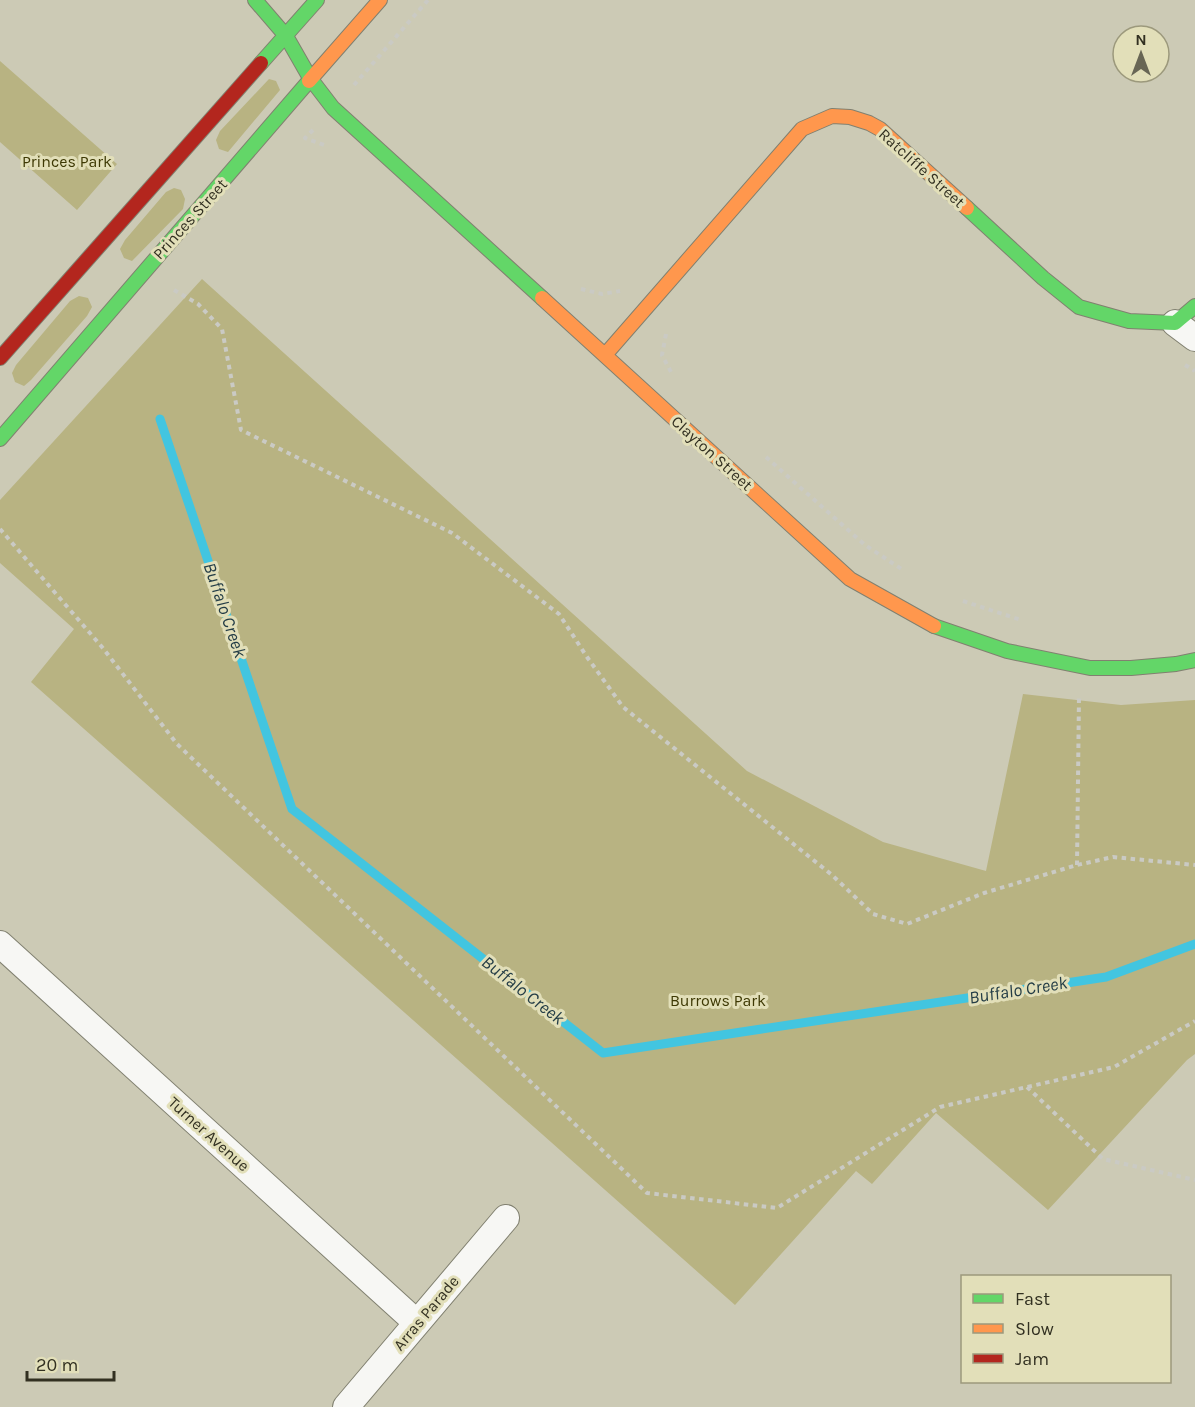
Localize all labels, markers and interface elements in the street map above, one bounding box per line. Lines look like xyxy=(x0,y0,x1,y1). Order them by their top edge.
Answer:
north arrow xyxy=(1111,24,1171,84)
text: N xyxy=(1135,30,1147,49)
street label: Ratcliffe Street xyxy=(875,124,969,212)
park label: Princes Park xyxy=(22,152,112,171)
street label: Princes Street xyxy=(149,175,231,263)
street label: Clayton Street xyxy=(667,412,757,494)
water label: Buffalo Creek xyxy=(198,559,252,661)
water label: Buffalo Creek xyxy=(477,951,570,1030)
water label: Buffalo Creek xyxy=(967,971,1070,1009)
park label: Burrows Park xyxy=(670,991,766,1010)
street label: Turner Avenue xyxy=(165,1093,253,1175)
street label: Arras Parade xyxy=(389,1272,463,1354)
legend xyxy=(961,1275,1171,1383)
text: Fast xyxy=(1015,1288,1050,1310)
text: Slow xyxy=(1015,1318,1054,1340)
scale bar xyxy=(27,1344,114,1382)
text: Jam xyxy=(1015,1348,1049,1370)
text: 20 m xyxy=(36,1354,78,1376)

